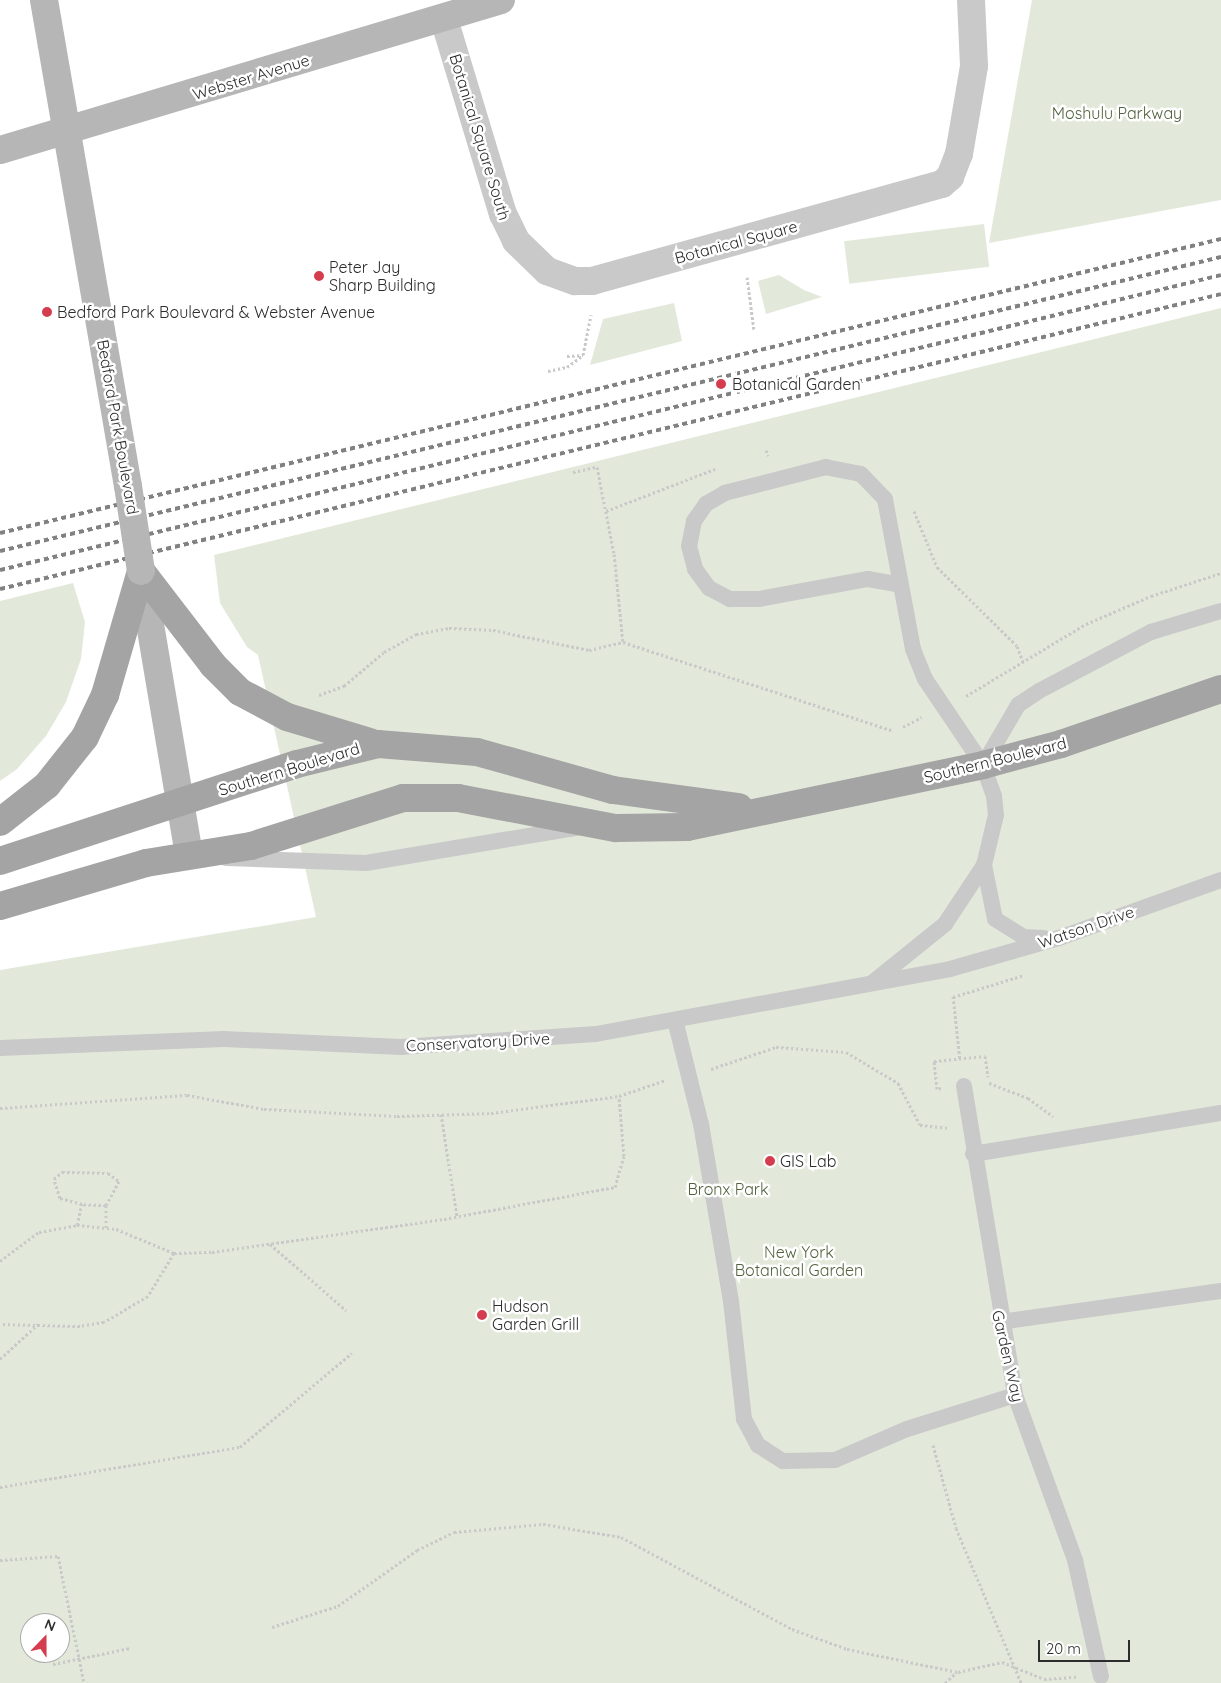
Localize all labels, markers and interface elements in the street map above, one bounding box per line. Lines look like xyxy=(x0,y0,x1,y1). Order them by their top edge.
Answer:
street label: Webster Avenue xyxy=(190,50,312,104)
street label: Botanical Square South xyxy=(446,52,514,222)
park label: Moshulu Parkway xyxy=(1052,103,1182,123)
street label: Botanical Square xyxy=(673,216,799,268)
place label: Peter Jay Sharp Building xyxy=(329,257,436,295)
marker: Peter Jay Sharp Building xyxy=(313,270,325,282)
place label: Bedford Park Boulevard & Webster Avenue xyxy=(57,302,375,322)
marker: Bedford Park Boulevard & Webster Avenue xyxy=(41,306,53,318)
street label: Bedford Park Boulevard xyxy=(93,338,143,516)
place label: Botanical Garden xyxy=(732,374,861,394)
marker: Botanical Garden xyxy=(714,377,728,391)
street label: Southern Boulevard xyxy=(922,733,1068,787)
street label: Southern Boulevard xyxy=(216,738,362,800)
street label: Watson Drive xyxy=(1036,902,1136,952)
street label: Conservatory Drive xyxy=(406,1029,550,1055)
place label: GIS Lab xyxy=(780,1151,836,1171)
marker: GIS Lab xyxy=(764,1155,776,1167)
park label: Bronx Park xyxy=(687,1179,769,1199)
park label: New York Botanical Garden xyxy=(735,1242,863,1280)
place label: Hudson Garden Grill xyxy=(492,1296,579,1334)
street label: Garden Way xyxy=(988,1308,1028,1404)
marker: Hudson Garden Grill xyxy=(476,1309,488,1321)
north arrow xyxy=(20,1613,70,1663)
text: N xyxy=(42,1615,58,1635)
scale bar xyxy=(1041,1630,1134,1662)
text: 20 m xyxy=(1046,1639,1081,1658)

